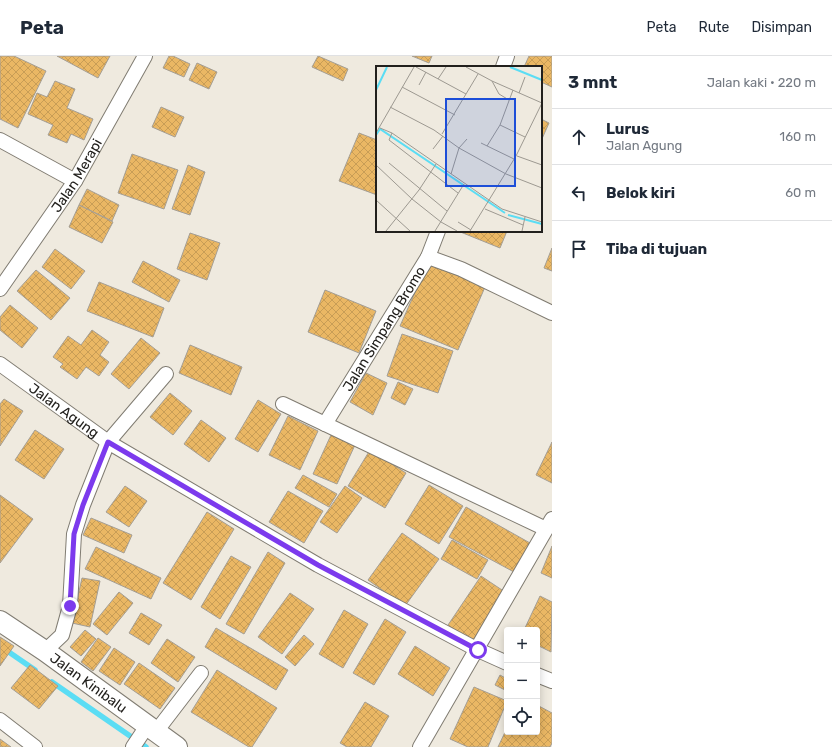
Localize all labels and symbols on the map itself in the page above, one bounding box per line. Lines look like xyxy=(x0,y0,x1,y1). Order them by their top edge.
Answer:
inset map xyxy=(376,66,542,232)
street label: Jalan Merapi xyxy=(48,136,106,216)
street label: Jalan Simpang Bromo xyxy=(339,263,429,395)
street label: Jalan Agung xyxy=(25,380,102,442)
route end xyxy=(61,597,79,615)
route start xyxy=(469,641,487,659)
street label: Jalan Kinibalu xyxy=(46,649,130,717)

